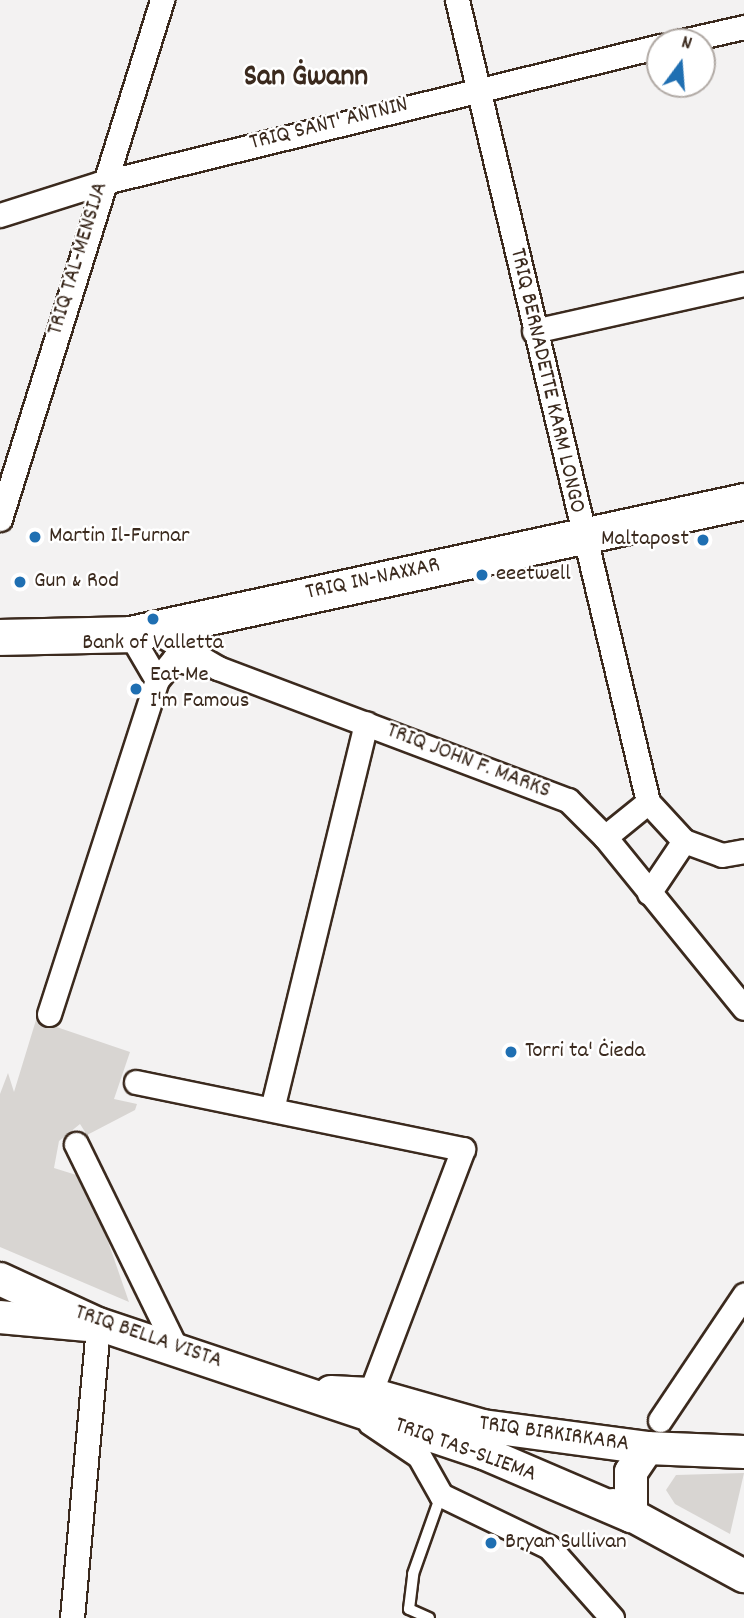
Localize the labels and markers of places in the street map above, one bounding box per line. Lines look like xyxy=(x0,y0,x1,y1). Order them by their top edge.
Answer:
place label: Martin Il-Furnar xyxy=(49,523,190,551)
place label: Maltapost xyxy=(601,526,689,554)
marker: Martin Il-Furnar xyxy=(27,529,43,545)
marker: Maltapost xyxy=(695,532,711,548)
place label: eeetwell xyxy=(496,561,571,589)
marker: eeetwell xyxy=(474,567,490,583)
place label: Gun & Rod xyxy=(34,568,119,596)
marker: Gun & Rod xyxy=(12,574,28,590)
marker: Bank of Valletta xyxy=(145,611,161,627)
place label: Bank of Valletta xyxy=(82,630,224,658)
place label: Eat Me I'm Famous xyxy=(150,662,249,716)
marker: Eat Me I'm Famous xyxy=(128,681,144,697)
place label: Torri ta' Ċieda xyxy=(525,1038,645,1066)
marker: Torri ta' Ċieda xyxy=(503,1044,519,1060)
place label: Bryan Sullivan xyxy=(505,1529,627,1557)
marker: Bryan Sullivan xyxy=(483,1535,499,1551)

